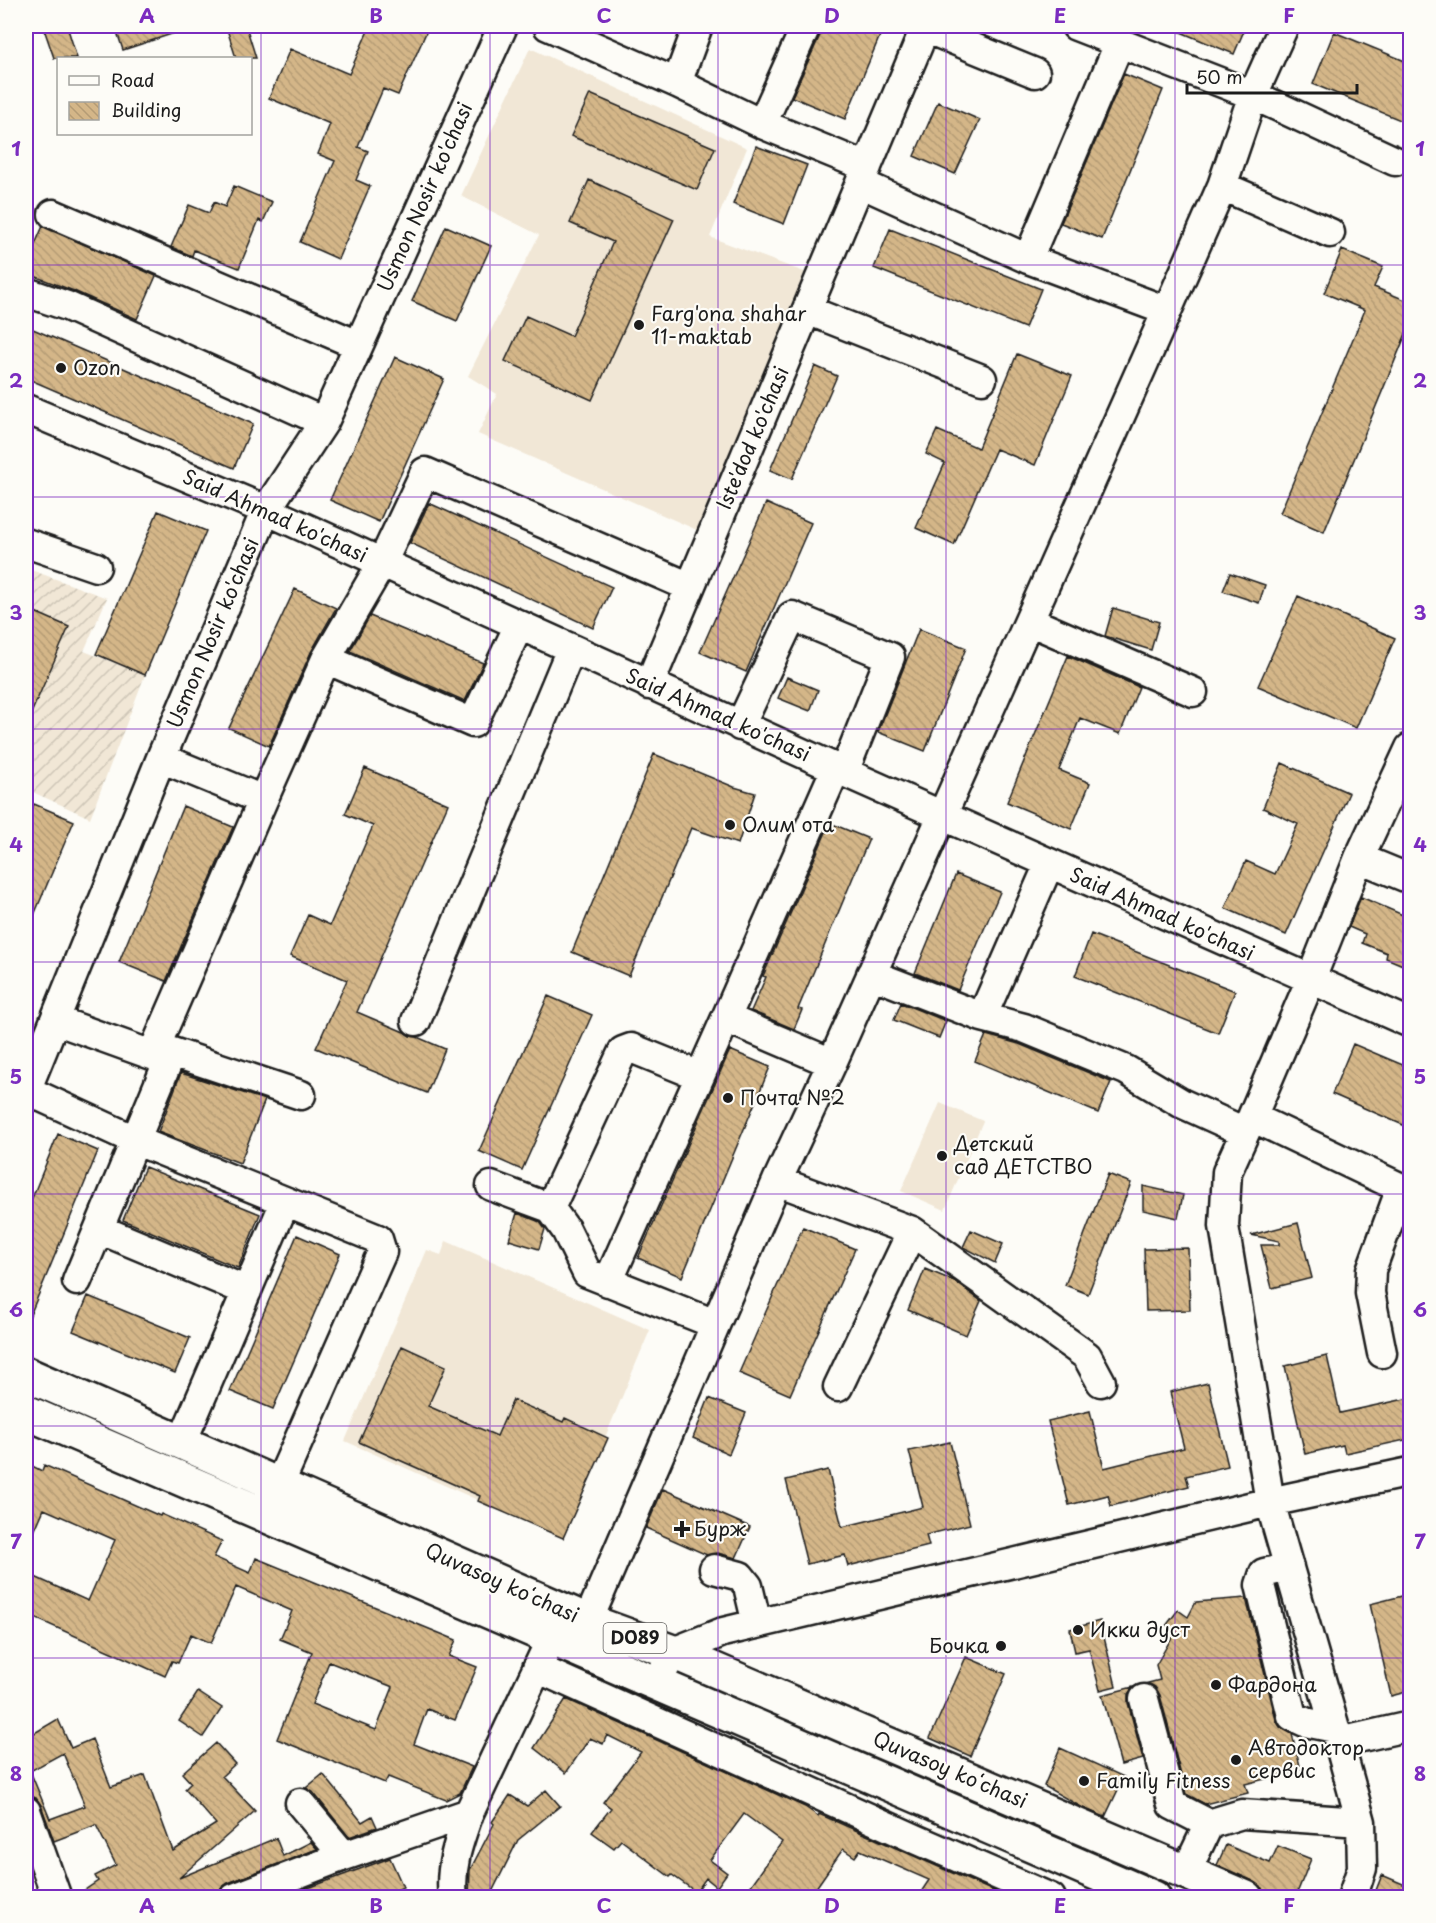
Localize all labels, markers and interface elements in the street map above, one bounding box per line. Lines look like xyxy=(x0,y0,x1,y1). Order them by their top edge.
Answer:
text: A xyxy=(139,0,155,30)
text: B xyxy=(369,0,383,30)
text: C xyxy=(596,0,612,30)
text: D xyxy=(824,0,840,30)
text: E xyxy=(1054,0,1066,30)
text: F xyxy=(1283,0,1295,30)
legend xyxy=(57,57,252,135)
scale bar xyxy=(1187,57,1356,95)
text: 50 m xyxy=(1196,63,1243,90)
text: Road xyxy=(111,66,155,93)
text: Building xyxy=(111,96,181,123)
street label: Usmon Nosir ko'chasi xyxy=(369,97,479,296)
text: 1 xyxy=(11,133,21,163)
text: 1 xyxy=(1415,133,1425,163)
place label: Farg'ona shahar 11-maktab xyxy=(651,298,806,351)
marker: Farg'ona shahar 11-maktab xyxy=(632,318,646,332)
place label: Ozon xyxy=(73,352,121,382)
marker: Ozon xyxy=(54,361,68,375)
street label: Iste'dod ko'chasi xyxy=(708,361,796,514)
text: 2 xyxy=(9,365,23,395)
text: 2 xyxy=(1413,365,1427,395)
street label: Said Ahmad ko'chasi xyxy=(178,461,373,569)
street label: Usmon Nosir ko'chasi xyxy=(158,533,266,733)
text: 3 xyxy=(9,597,23,627)
text: 3 xyxy=(1413,597,1427,627)
street label: Said Ahmad ko'chasi xyxy=(621,660,816,768)
place label: Олим ота xyxy=(742,809,835,839)
marker: Олим ота xyxy=(723,818,737,832)
text: 4 xyxy=(9,829,23,859)
text: 4 xyxy=(1413,829,1427,859)
street label: Said Ahmad ko'chasi xyxy=(1065,859,1260,967)
text: 5 xyxy=(10,1061,22,1091)
text: 5 xyxy=(1414,1061,1426,1091)
place label: Почта №2 xyxy=(740,1082,845,1112)
marker: Почта №2 xyxy=(721,1091,735,1105)
place label: Детский сад ДЕТСТВО xyxy=(953,1128,1093,1181)
marker: Детский сад ДЕТСТВО xyxy=(935,1149,949,1163)
text: 6 xyxy=(9,1294,23,1324)
text: 6 xyxy=(1413,1294,1427,1324)
place label: Бурж xyxy=(694,1513,747,1543)
marker: Бурж xyxy=(675,1522,689,1536)
text: 7 xyxy=(10,1526,22,1556)
text: 7 xyxy=(1414,1526,1426,1556)
street label: Quvasoy koʻchasi xyxy=(421,1535,584,1629)
place label: Икки дуст xyxy=(1090,1614,1190,1644)
road number: D089 xyxy=(604,1623,666,1653)
marker: Икки дуст xyxy=(1071,1623,1085,1637)
place label: Бочка xyxy=(929,1630,989,1660)
marker: Бочка xyxy=(994,1639,1008,1653)
place label: Фардона xyxy=(1228,1669,1317,1699)
marker: Фардона xyxy=(1209,1678,1223,1692)
street label: Quvasoy koʻchasi xyxy=(868,1723,1032,1815)
place label: Автодоктор сервис xyxy=(1248,1732,1364,1785)
marker: Автодоктор сервис xyxy=(1229,1753,1243,1767)
text: 8 xyxy=(10,1758,22,1788)
text: 8 xyxy=(1414,1758,1426,1788)
place label: Family Fitness xyxy=(1096,1765,1231,1795)
marker: Family Fitness xyxy=(1077,1774,1091,1788)
text: A xyxy=(139,1890,155,1920)
text: B xyxy=(369,1890,383,1920)
text: C xyxy=(596,1890,612,1920)
text: D xyxy=(824,1890,840,1920)
text: E xyxy=(1054,1890,1066,1920)
text: F xyxy=(1283,1890,1295,1920)

